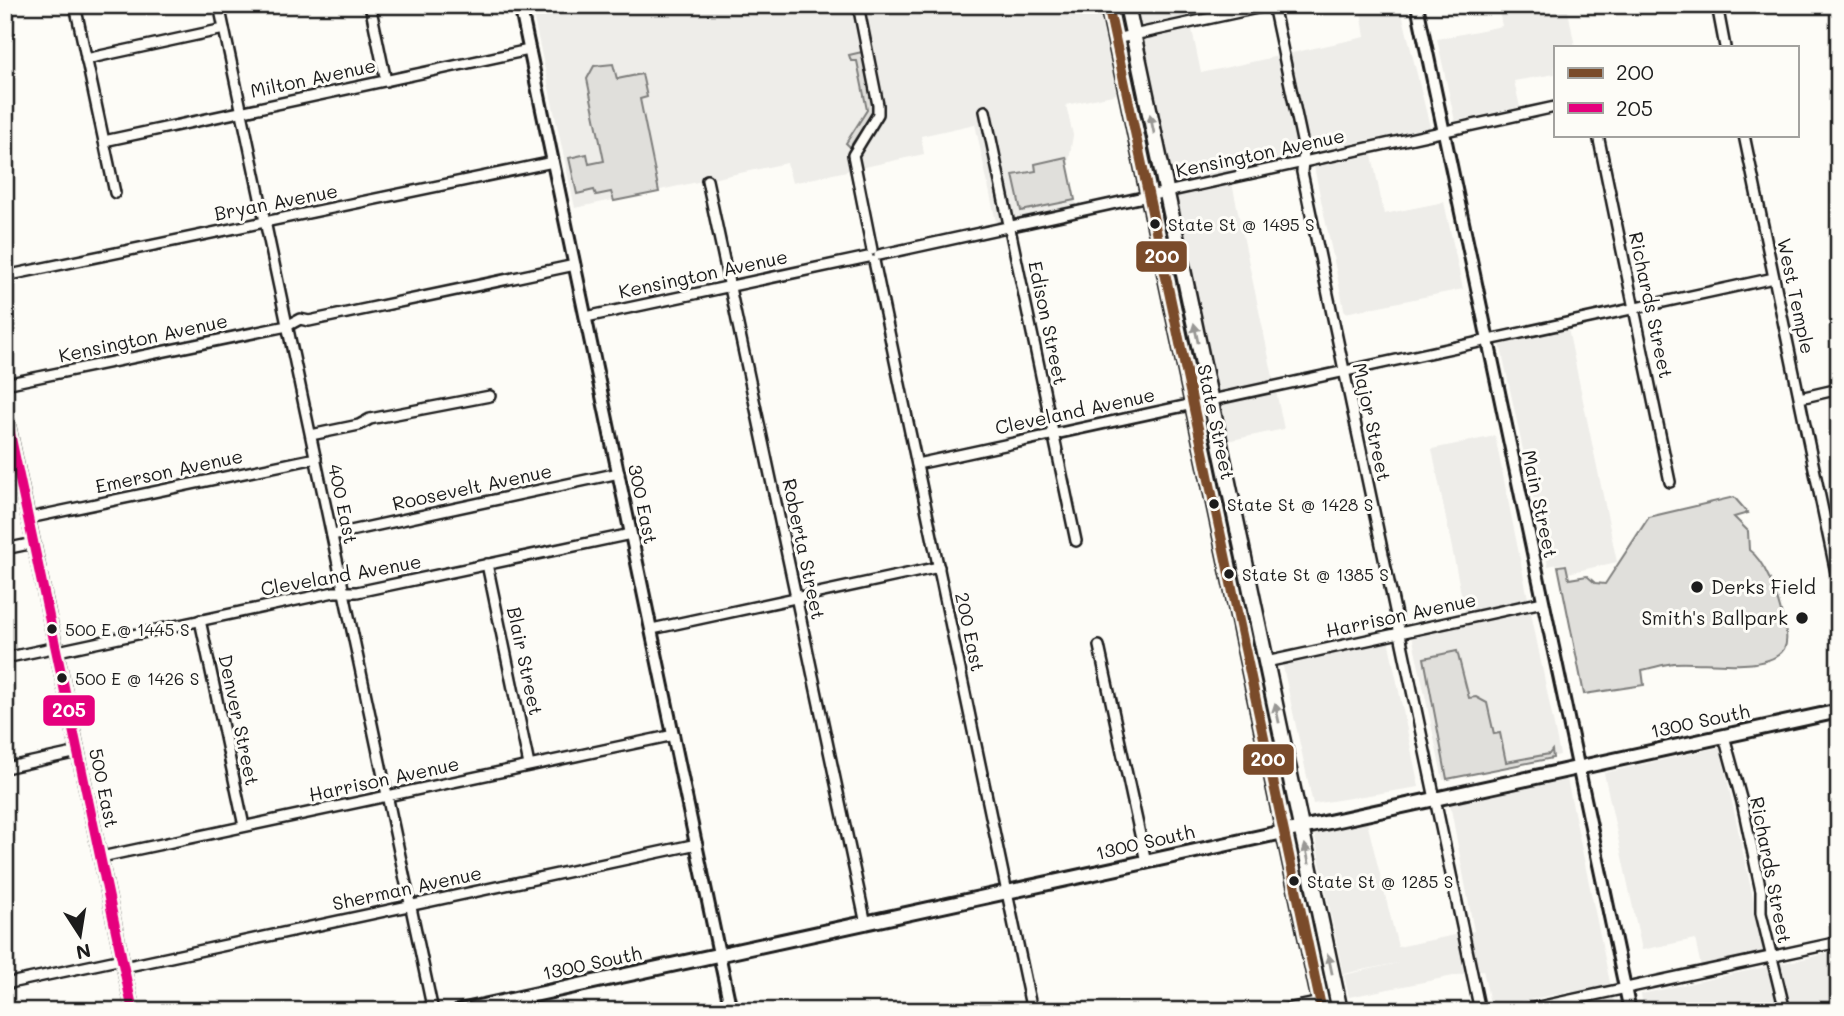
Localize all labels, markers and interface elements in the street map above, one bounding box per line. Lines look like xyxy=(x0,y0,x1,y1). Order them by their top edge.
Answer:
legend xyxy=(1554,46,1798,136)
street label: Milton Avenue xyxy=(248,52,378,103)
text: 200 xyxy=(1616,58,1654,85)
text: 205 xyxy=(1616,94,1653,121)
one-way arrow xyxy=(1146,113,1157,135)
street label: Kensington Avenue xyxy=(1173,122,1347,183)
street label: Bryan Avenue xyxy=(212,177,340,226)
place label: State St @ 1495 S xyxy=(1168,213,1315,235)
marker: State St @ 1495 S xyxy=(1148,217,1162,231)
street label: Richards Street xyxy=(1624,229,1679,380)
street label: West Temple xyxy=(1772,236,1821,356)
line badge: 200 xyxy=(1135,240,1188,273)
street label: Kensington Avenue xyxy=(616,243,790,304)
text: 200 xyxy=(1144,243,1180,268)
street label: Edison Street xyxy=(1023,259,1074,387)
street label: Kensington Avenue xyxy=(56,307,230,368)
one-way arrow xyxy=(1191,322,1202,344)
street label: Major Street xyxy=(1348,360,1397,484)
street label: State Street xyxy=(1192,362,1241,482)
street label: Cleveland Avenue xyxy=(993,381,1157,440)
street label: Emerson Avenue xyxy=(93,443,245,498)
street label: Main Street xyxy=(1517,448,1564,560)
street label: Roosevelt Avenue xyxy=(390,457,554,516)
street label: 400 East xyxy=(323,462,364,546)
street label: 300 East xyxy=(623,462,664,546)
street label: Roberta Street xyxy=(777,476,832,622)
place label: State St @ 1428 S xyxy=(1227,493,1373,515)
marker: State St @ 1428 S xyxy=(1207,497,1221,511)
street label: Cleveland Avenue xyxy=(259,548,423,601)
place label: State St @ 1385 S xyxy=(1242,563,1389,585)
marker: State St @ 1385 S xyxy=(1222,567,1236,581)
place label: Derks Field xyxy=(1711,574,1816,599)
marker: Derks Field xyxy=(1689,579,1705,595)
street label: Harrison Avenue xyxy=(1323,586,1478,643)
street label: 200 East xyxy=(950,590,991,674)
street label: Blair Street xyxy=(502,604,549,717)
place label: Smith's Ballpark xyxy=(1641,605,1788,630)
marker: Smith's Ballpark xyxy=(1794,610,1810,626)
place label: 500 E @ 1445 S xyxy=(65,618,190,640)
marker: 500 E @ 1445 S xyxy=(45,622,59,636)
street label: Denver Street xyxy=(213,652,266,788)
place label: 500 E @ 1426 S xyxy=(75,667,199,689)
marker: 500 E @ 1426 S xyxy=(55,671,69,685)
line badge: 205 xyxy=(42,694,96,727)
text: 205 xyxy=(52,697,86,722)
street label: 1300 South xyxy=(1648,698,1752,743)
one-way arrow xyxy=(1271,702,1282,724)
line badge: 200 xyxy=(1242,743,1295,776)
street label: 500 East xyxy=(84,746,125,830)
text: 200 xyxy=(1250,746,1286,771)
street label: Harrison Avenue xyxy=(306,750,461,807)
street label: Richards Street xyxy=(1745,794,1798,945)
street label: 1300 South xyxy=(1093,818,1197,865)
one-way arrow xyxy=(1301,843,1312,865)
street label: Sherman Avenue xyxy=(330,859,484,916)
place label: State St @ 1285 S xyxy=(1307,870,1453,892)
marker: State St @ 1285 S xyxy=(1287,874,1301,888)
north arrow xyxy=(46,900,116,970)
text: N xyxy=(74,938,93,966)
street label: 1300 South xyxy=(540,940,644,985)
one-way arrow xyxy=(1325,953,1336,975)

